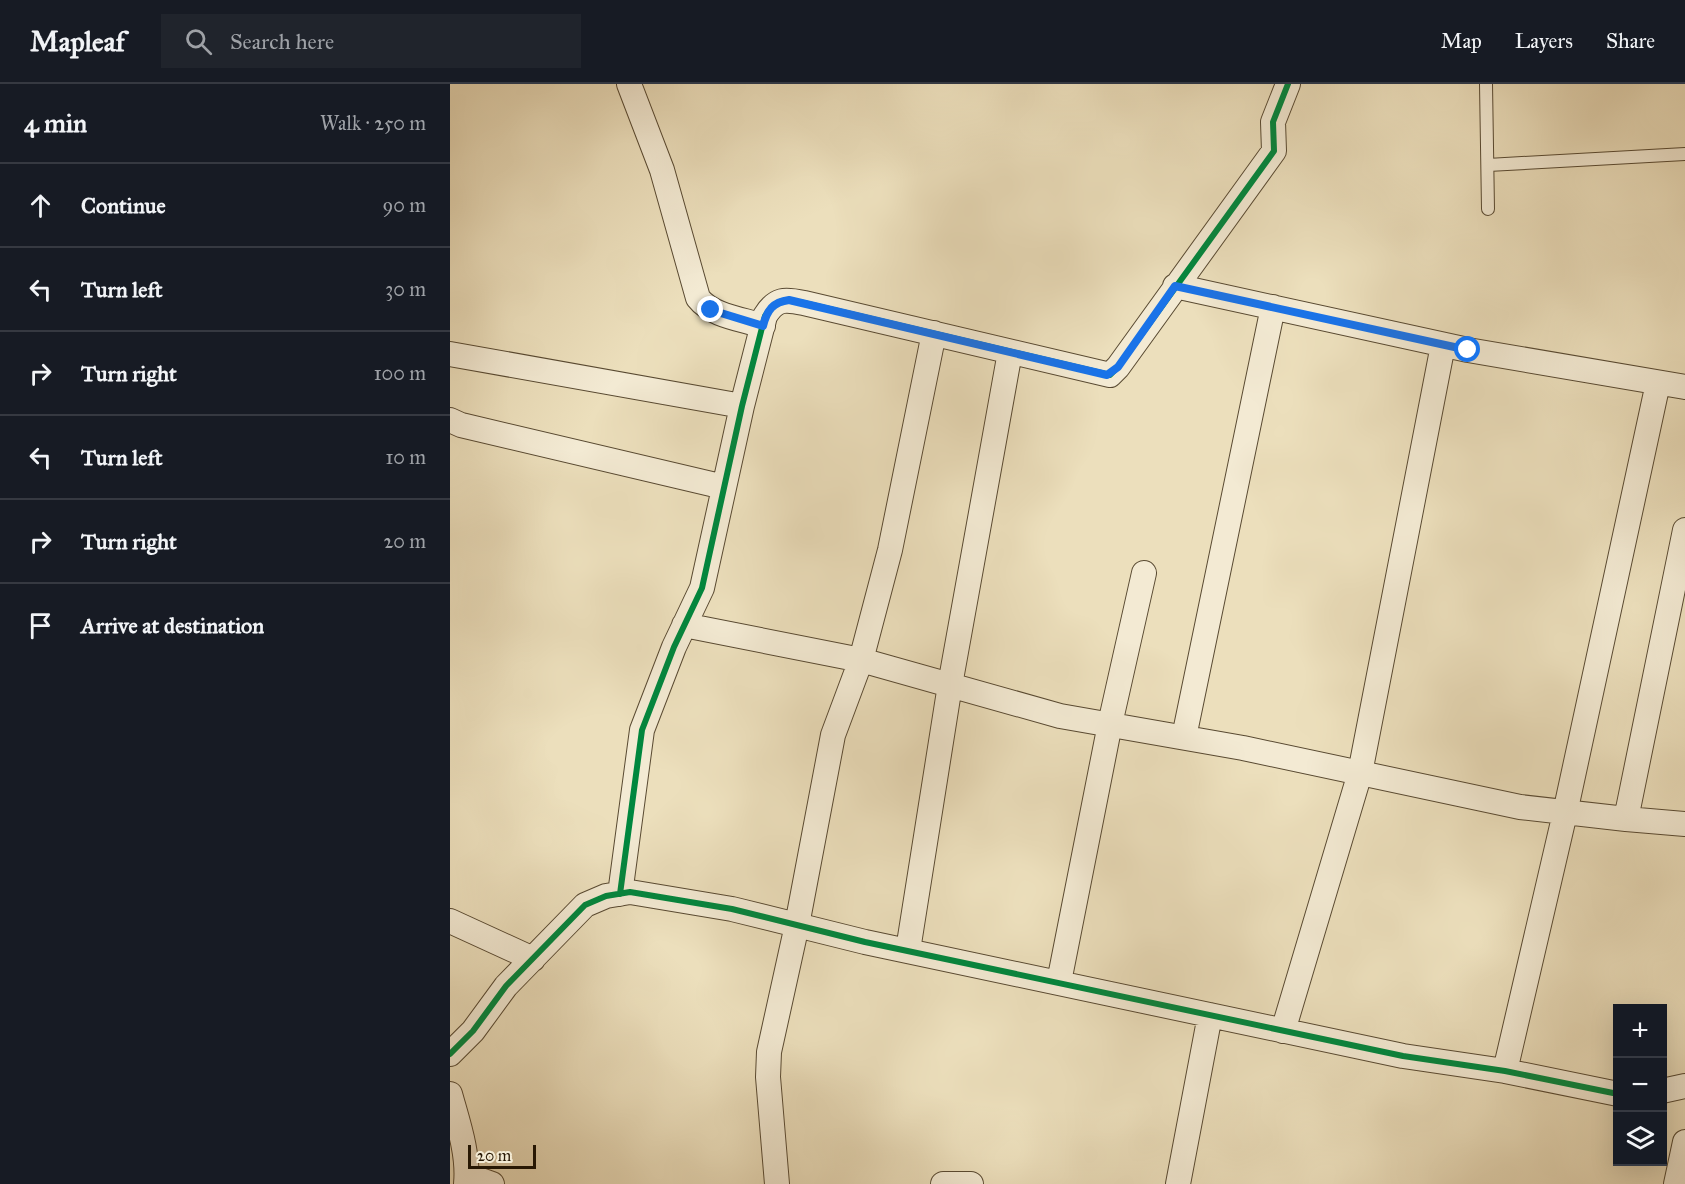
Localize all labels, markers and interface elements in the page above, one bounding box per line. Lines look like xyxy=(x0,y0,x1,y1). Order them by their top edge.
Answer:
search box xyxy=(161,14,581,68)
text: Mapleaf xyxy=(30,24,125,59)
icon: search xyxy=(182,25,215,58)
text: Search here xyxy=(230,28,334,55)
text: Map xyxy=(1441,28,1482,54)
text: Layers xyxy=(1515,28,1573,54)
text: Share xyxy=(1606,28,1655,54)
text: 4 min xyxy=(24,107,87,139)
text: Walk · 250 m xyxy=(320,111,426,135)
icon: ahead xyxy=(24,189,57,222)
text: Continue xyxy=(81,192,166,219)
text: 90 m xyxy=(383,193,426,217)
icon: left xyxy=(24,273,57,306)
text: Turn left xyxy=(81,276,163,303)
text: 30 m xyxy=(385,277,426,301)
route end xyxy=(697,296,723,322)
route start xyxy=(1454,336,1480,362)
icon: right xyxy=(24,357,57,390)
text: Turn right xyxy=(81,360,177,387)
text: 100 m xyxy=(374,361,426,385)
icon: left xyxy=(24,441,57,474)
text: Turn left xyxy=(81,444,163,471)
text: 10 m xyxy=(385,445,426,469)
icon: right xyxy=(24,525,57,558)
text: Turn right xyxy=(81,528,177,555)
text: 20 m xyxy=(383,529,426,553)
icon: arrive xyxy=(24,609,57,642)
text: Arrive at destination xyxy=(81,612,264,639)
map controls xyxy=(1613,1004,1667,1166)
button: + xyxy=(1613,1004,1667,1058)
button: − xyxy=(1613,1058,1667,1112)
button: layers xyxy=(1613,1112,1667,1166)
scale bar xyxy=(468,1142,536,1170)
text: 20 m xyxy=(477,1146,511,1165)

